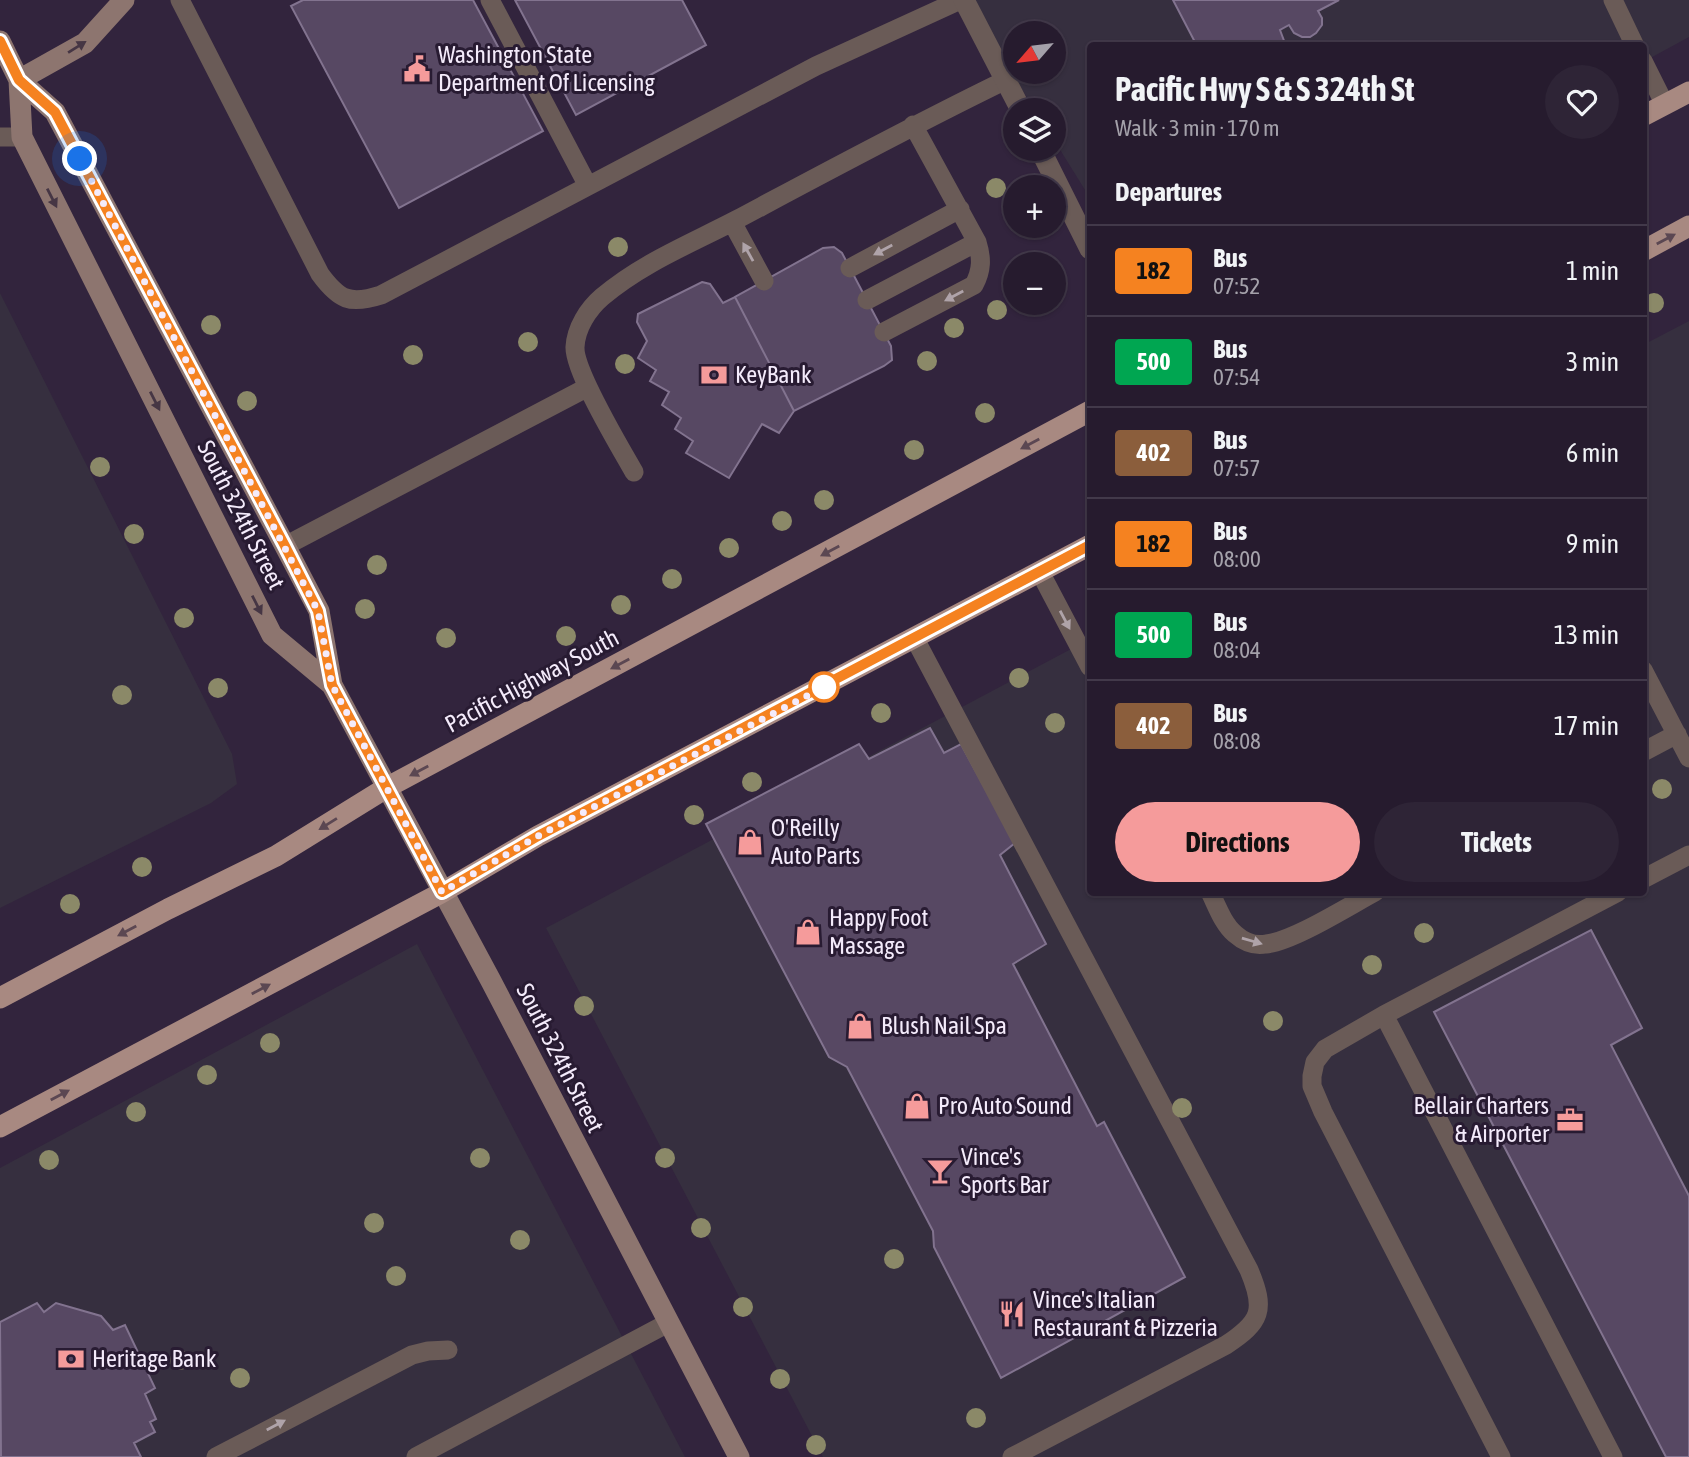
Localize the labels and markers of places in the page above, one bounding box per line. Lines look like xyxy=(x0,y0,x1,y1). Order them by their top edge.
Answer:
place label: Washington State Department Of Licensing xyxy=(438,41,655,96)
public building icon: Washington State Department Of Licensing xyxy=(402,54,432,84)
bank icon: KeyBank xyxy=(699,360,729,390)
place label: KeyBank xyxy=(735,361,812,388)
unlabelled marker xyxy=(809,672,839,702)
place label: O'Reilly Auto Parts xyxy=(771,814,860,869)
shop icon: O'Reilly Auto Parts xyxy=(735,827,765,857)
place label: Happy Foot Massage xyxy=(829,904,929,959)
shop icon: Happy Foot Massage xyxy=(793,917,823,947)
shop icon: Blush Nail Spa xyxy=(845,1011,875,1041)
place label: Blush Nail Spa xyxy=(881,1012,1007,1039)
shop icon: Pro Auto Sound xyxy=(902,1091,932,1121)
place label: Pro Auto Sound xyxy=(938,1092,1072,1119)
place label: Bellair Charters & Airporter xyxy=(1413,1092,1550,1147)
office icon: Bellair Charters & Airporter xyxy=(1555,1105,1585,1135)
place label: Vince's Sports Bar xyxy=(961,1143,1050,1198)
bar icon: Vince's Sports Bar xyxy=(925,1156,955,1186)
place label: Vince's Italian Restaurant & Pizzeria xyxy=(1033,1286,1218,1341)
restaurant icon: Vince's Italian Restaurant & Pizzeria xyxy=(997,1299,1027,1329)
bank icon: Heritage Bank xyxy=(56,1344,86,1374)
place label: Heritage Bank xyxy=(92,1345,217,1372)

